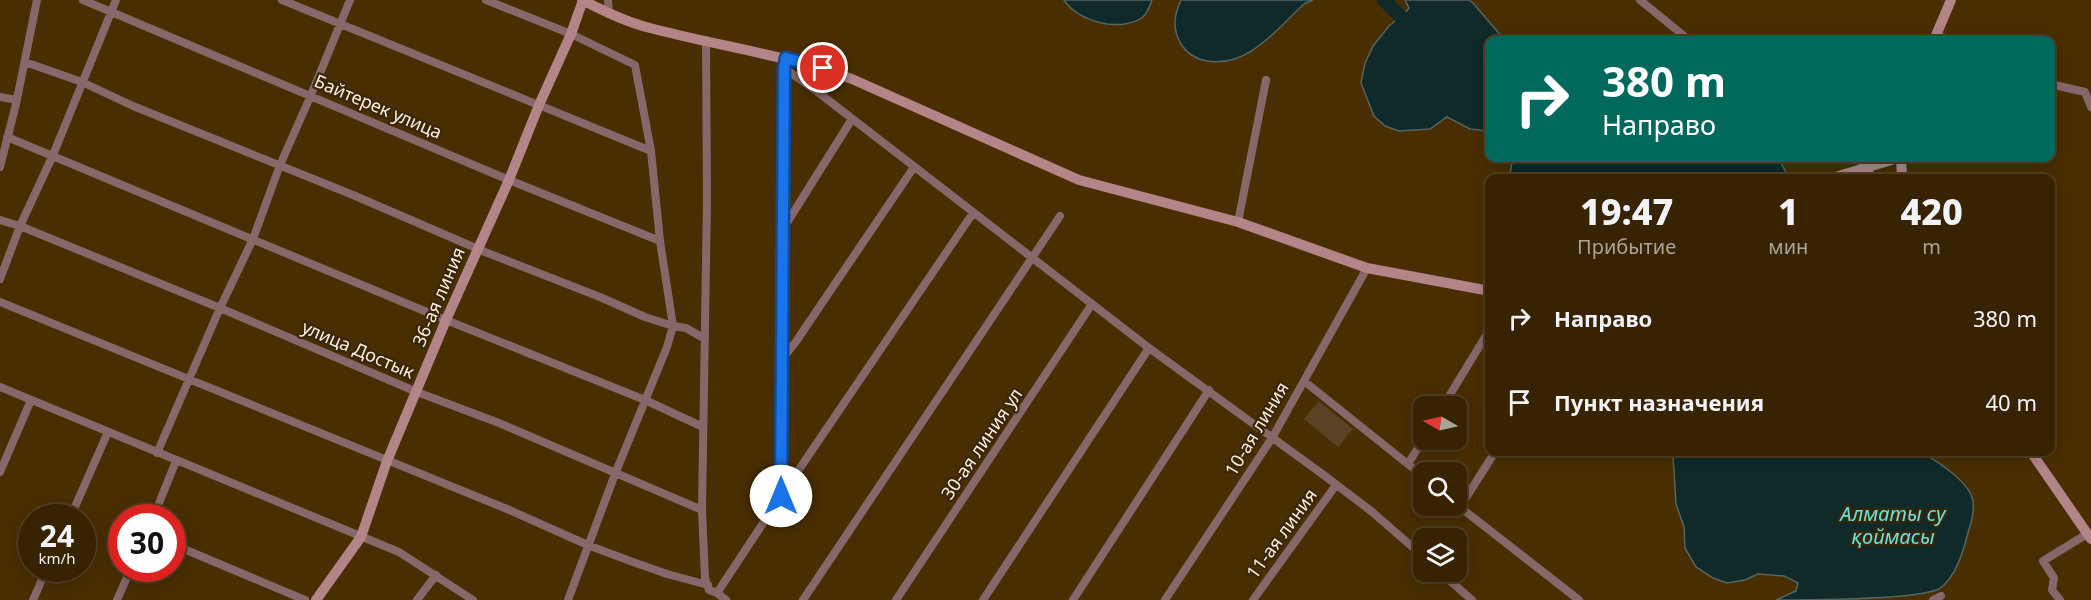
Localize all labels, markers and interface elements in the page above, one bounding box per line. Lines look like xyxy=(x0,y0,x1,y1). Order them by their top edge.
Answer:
pin xyxy=(797,42,848,93)
icon: arrive xyxy=(806,51,839,84)
text: 380 m xyxy=(1602,52,1726,109)
icon: right xyxy=(1503,60,1581,138)
street label: Байтерек улица xyxy=(311,68,446,144)
text: Направо xyxy=(1602,106,1716,143)
text: 19:47 xyxy=(1580,187,1673,236)
text: 1 xyxy=(1778,187,1799,236)
text: 420 xyxy=(1900,187,1963,236)
text: Прибытие xyxy=(1577,233,1676,260)
text: мин xyxy=(1768,233,1808,260)
text: m xyxy=(1922,233,1941,260)
street label: 36-ая линия xyxy=(406,243,470,350)
icon: right xyxy=(1503,302,1536,335)
text: Направо xyxy=(1554,303,1652,333)
text: 380 m xyxy=(1973,303,2037,333)
street label: улица Достык xyxy=(298,315,419,384)
street label: 10-ая линия xyxy=(1219,377,1294,480)
street label: 30-ая линия ул xyxy=(935,383,1027,504)
icon: arrive xyxy=(1503,386,1536,419)
text: Пункт назначения xyxy=(1554,387,1764,417)
text: 40 m xyxy=(1986,387,2037,417)
north arrow xyxy=(1413,396,1467,450)
map controls xyxy=(1413,396,1467,582)
button: search xyxy=(1413,462,1467,516)
position arrow xyxy=(749,464,813,528)
street label: 11-ая линия xyxy=(1240,484,1322,583)
water label: Алматы су қоймасы xyxy=(1838,500,1947,550)
speed limit sign: 30 xyxy=(108,504,186,582)
text: 24 xyxy=(40,515,74,556)
button: layers xyxy=(1413,528,1467,582)
text: km/h xyxy=(39,548,75,568)

